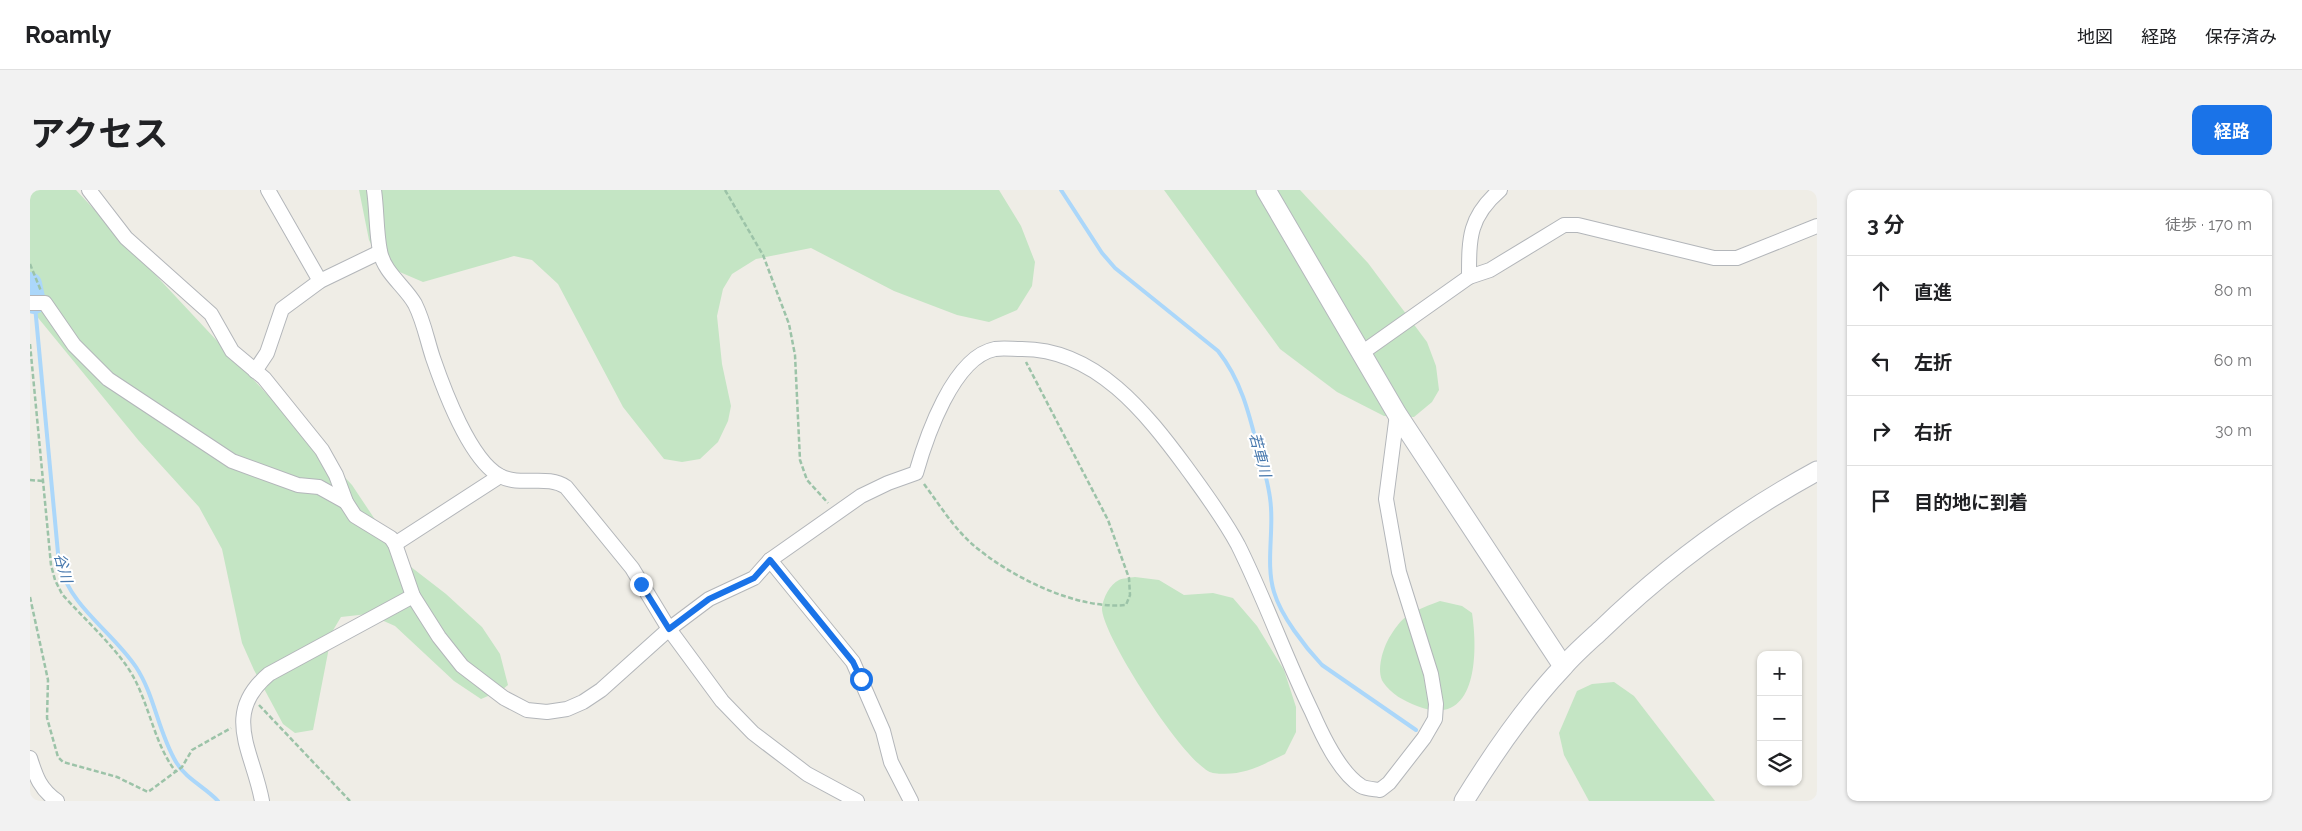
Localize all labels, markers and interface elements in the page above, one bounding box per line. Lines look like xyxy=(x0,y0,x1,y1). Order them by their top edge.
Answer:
text: Roamly xyxy=(25,20,111,49)
text: 地図 xyxy=(2077,26,2113,47)
text: 経路 xyxy=(2141,26,2177,47)
text: 保存済み xyxy=(2205,26,2277,47)
button: 経路 xyxy=(2192,105,2272,155)
text: アクセス xyxy=(30,113,168,154)
text: 3 分 xyxy=(1867,212,1905,237)
text: 徒歩 · 170 m xyxy=(2165,215,2252,234)
icon: ahead xyxy=(1867,277,1895,305)
text: 直進 xyxy=(1914,281,1952,303)
text: 80 m xyxy=(2214,281,2252,300)
icon: left xyxy=(1867,347,1895,375)
text: 左折 xyxy=(1914,351,1952,373)
text: 60 m xyxy=(2214,351,2252,370)
icon: right xyxy=(1867,417,1895,445)
text: 右折 xyxy=(1914,421,1952,443)
text: 30 m xyxy=(2215,421,2252,440)
water label: 若車川 xyxy=(1245,431,1275,481)
icon: arrive xyxy=(1867,487,1895,515)
text: 目的地に到着 xyxy=(1914,491,2028,513)
water label: 谷川 xyxy=(50,551,76,587)
route end xyxy=(630,573,653,596)
map controls xyxy=(1757,651,1802,786)
button: + xyxy=(1757,651,1802,696)
route start xyxy=(850,668,873,691)
button: − xyxy=(1757,696,1802,741)
button: layers xyxy=(1757,741,1802,786)

